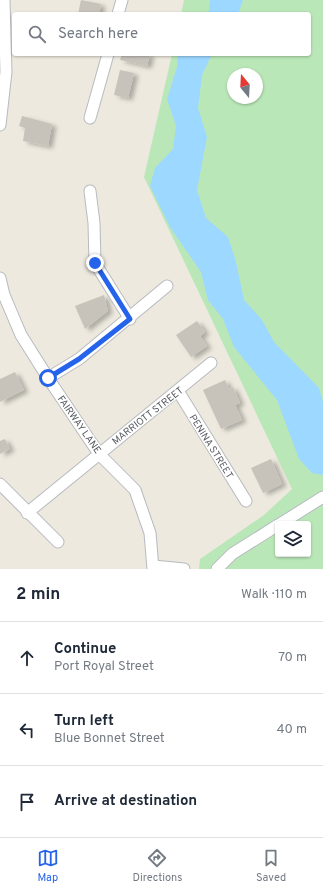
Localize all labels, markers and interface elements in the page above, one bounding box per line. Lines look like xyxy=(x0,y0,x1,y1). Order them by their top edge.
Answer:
search box xyxy=(12,12,311,56)
icon: search xyxy=(26,23,48,45)
text: Search here xyxy=(58,25,138,44)
north arrow xyxy=(227,68,263,104)
route end xyxy=(86,254,104,272)
route start xyxy=(39,369,57,387)
street label: MARRIOTT STREET xyxy=(110,384,186,448)
street label: FAIRWAY LANE xyxy=(54,393,104,456)
street label: PENINA STREET xyxy=(186,412,236,482)
map controls xyxy=(275,521,311,557)
button: layers xyxy=(275,521,311,557)
text: 2 min xyxy=(16,584,60,606)
text: Walk · 110 m xyxy=(241,587,307,603)
text: Continue xyxy=(54,640,116,659)
icon: ahead xyxy=(16,647,38,669)
text: 70 m xyxy=(278,650,307,666)
text: Port Royal Street xyxy=(54,659,154,675)
text: Turn left xyxy=(54,712,114,731)
icon: left xyxy=(16,719,38,741)
text: 40 m xyxy=(277,722,307,738)
text: Blue Bonnet Street xyxy=(54,731,165,747)
icon: arrive xyxy=(16,791,38,813)
text: Arrive at destination xyxy=(54,792,197,811)
tab: Map xyxy=(37,847,59,885)
tab: Directions xyxy=(132,847,182,885)
tab: Saved xyxy=(256,847,286,885)

